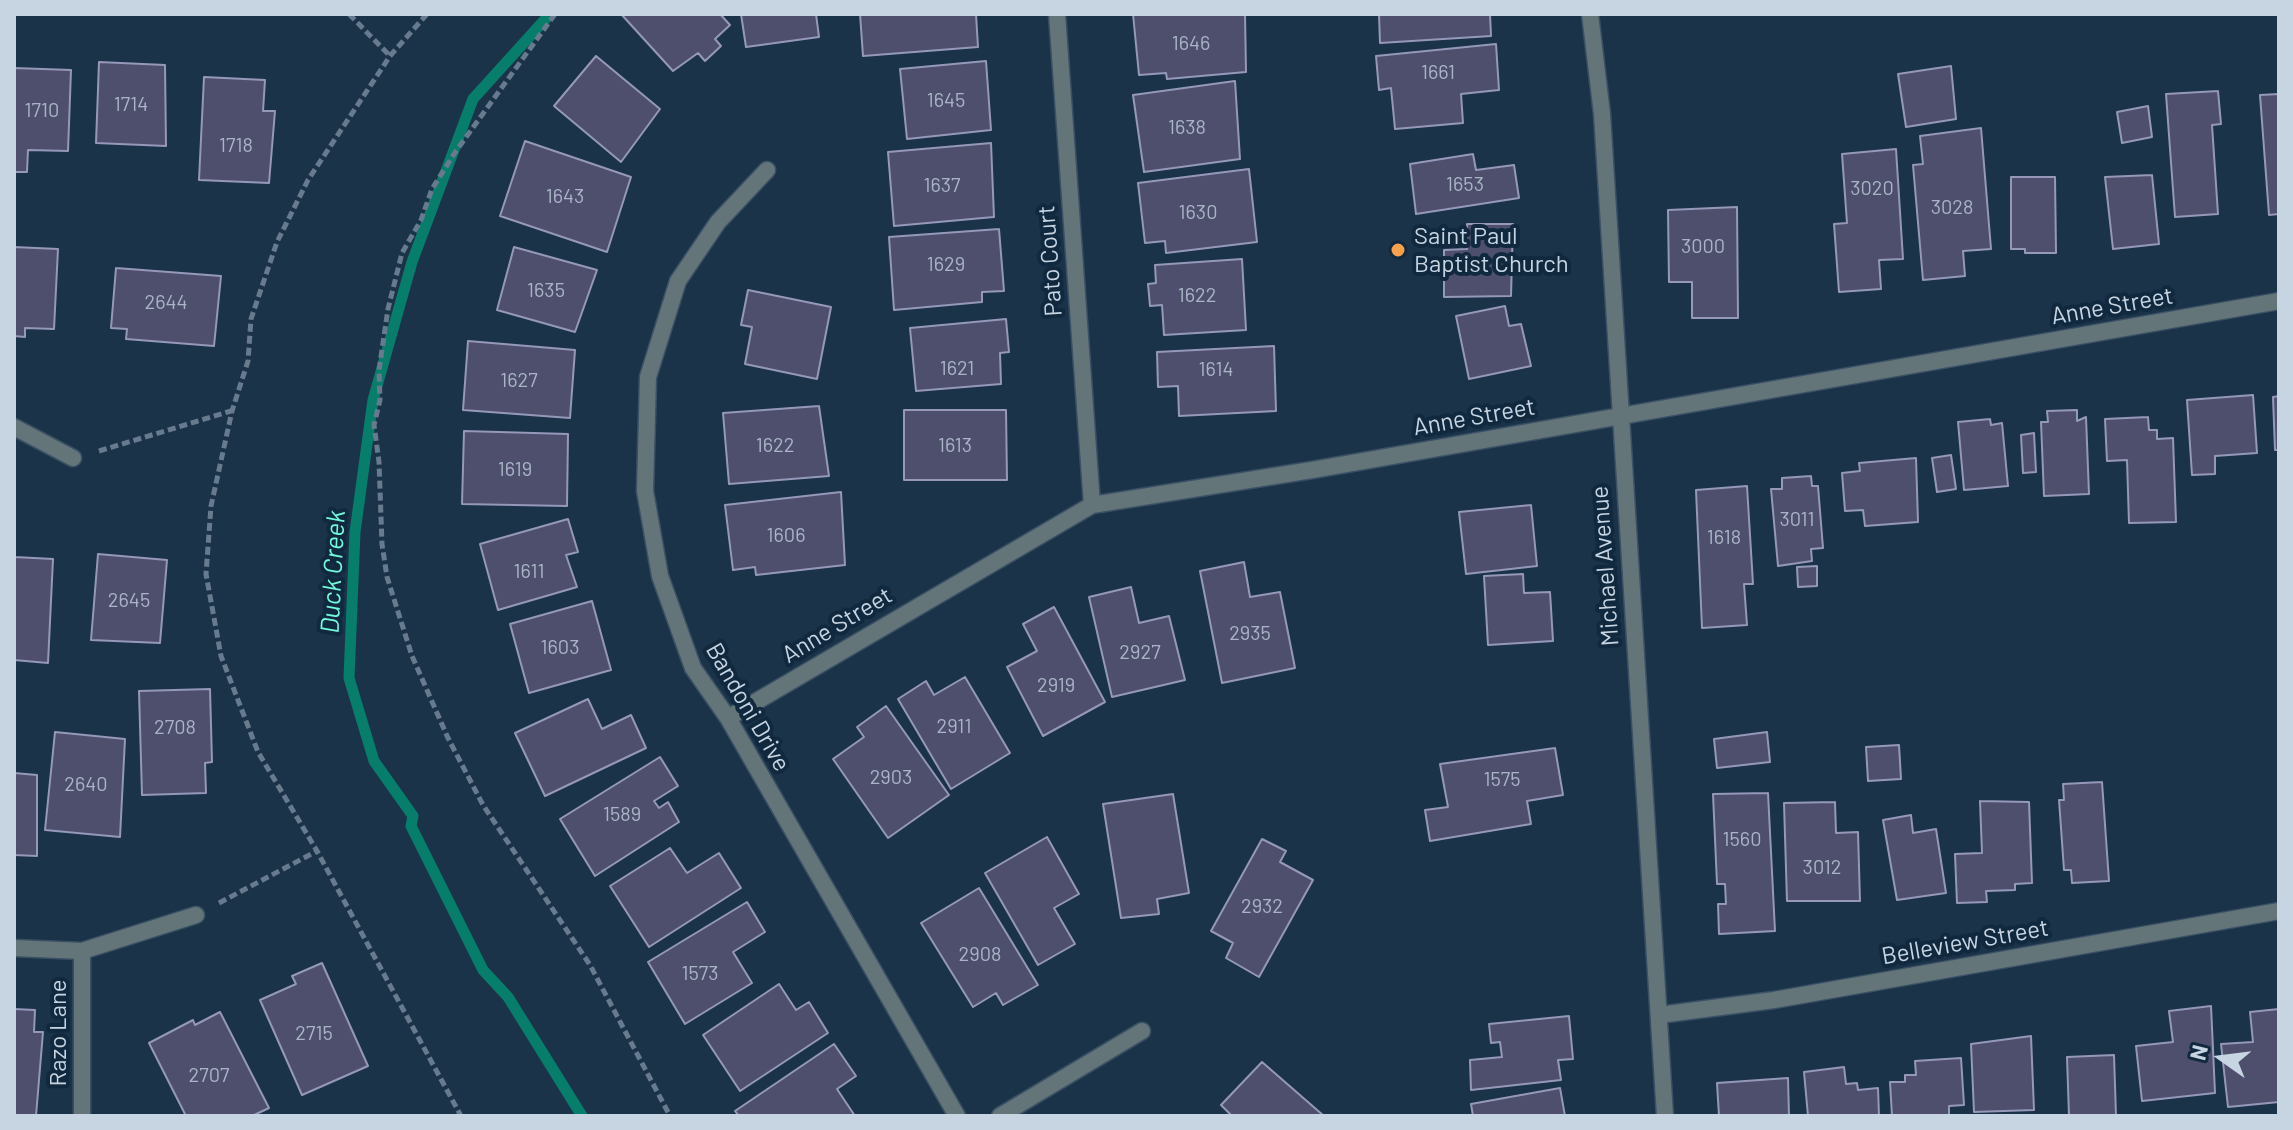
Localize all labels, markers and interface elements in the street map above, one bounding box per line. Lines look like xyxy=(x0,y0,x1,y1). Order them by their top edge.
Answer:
house number: 1646 xyxy=(1172,31,1210,55)
house number: 1661 xyxy=(1421,60,1455,84)
house number: 1645 xyxy=(927,88,965,112)
house number: 1714 xyxy=(114,92,148,116)
house number: 1710 xyxy=(25,98,59,122)
house number: 1638 xyxy=(1168,115,1206,139)
house number: 1718 xyxy=(219,133,253,157)
house number: 1653 xyxy=(1446,172,1484,196)
house number: 1637 xyxy=(923,173,961,197)
house number: 3020 xyxy=(1850,176,1894,200)
house number: 1643 xyxy=(546,184,584,208)
house number: 3028 xyxy=(1931,195,1973,219)
house number: 1630 xyxy=(1179,200,1217,224)
street label: Pato Court xyxy=(1032,205,1068,317)
place label: Saint Paul Baptist Church xyxy=(1414,222,1569,278)
house number: 3000 xyxy=(1681,234,1725,258)
marker: Saint Paul Baptist Church xyxy=(1389,241,1407,259)
house number: 1629 xyxy=(927,252,965,276)
house number: 1635 xyxy=(527,278,565,302)
street label: Anne Street xyxy=(2049,281,2175,331)
house number: 1622 xyxy=(1178,283,1216,307)
house number: 2644 xyxy=(144,290,188,314)
house number: 1621 xyxy=(940,356,974,380)
house number: 1614 xyxy=(1199,357,1233,381)
house number: 1627 xyxy=(500,368,538,392)
street label: Anne Street xyxy=(1411,392,1537,442)
house number: 1622 xyxy=(756,433,794,457)
house number: 1613 xyxy=(938,433,972,457)
house number: 1619 xyxy=(498,457,532,481)
street label: Michael Avenue xyxy=(1585,485,1625,647)
house number: 3011 xyxy=(1779,507,1815,531)
water label: Duck Creek xyxy=(314,510,352,634)
house number: 1606 xyxy=(767,523,805,547)
house number: 1618 xyxy=(1707,525,1741,549)
house number: 1611 xyxy=(514,559,544,583)
street label: Anne Street xyxy=(777,581,897,669)
house number: 2645 xyxy=(108,588,150,612)
house number: 2935 xyxy=(1229,621,1271,645)
house number: 1603 xyxy=(541,635,579,659)
street label: Bandoni Drive xyxy=(700,638,796,776)
house number: 2927 xyxy=(1119,640,1161,664)
house number: 2919 xyxy=(1037,673,1075,697)
house number: 2911 xyxy=(937,714,971,738)
house number: 2708 xyxy=(154,715,196,739)
house number: 2903 xyxy=(870,765,912,789)
house number: 1575 xyxy=(1483,767,1521,791)
house number: 2640 xyxy=(64,772,108,796)
house number: 1589 xyxy=(603,802,641,826)
house number: 1560 xyxy=(1723,827,1761,851)
house number: 3012 xyxy=(1803,855,1841,879)
house number: 2932 xyxy=(1241,894,1283,918)
street label: Belleview Street xyxy=(1879,913,2051,971)
house number: 2908 xyxy=(959,942,1001,966)
house number: 1573 xyxy=(681,961,719,985)
street label: Razo Lane xyxy=(44,980,72,1086)
north arrow xyxy=(2181,1018,2261,1098)
house number: 2715 xyxy=(295,1021,333,1045)
text: N xyxy=(2183,1042,2212,1062)
house number: 2707 xyxy=(189,1063,229,1087)

